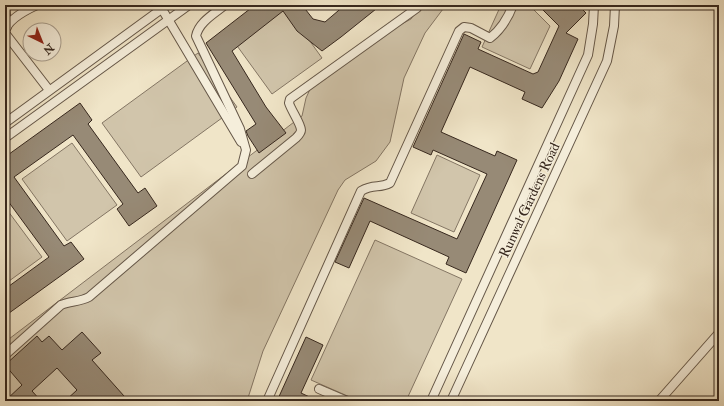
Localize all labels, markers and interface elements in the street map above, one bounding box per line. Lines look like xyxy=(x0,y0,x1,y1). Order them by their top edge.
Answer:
north arrow xyxy=(22,22,62,62)
text: N xyxy=(40,40,57,58)
street label: Runwal Gardens Road xyxy=(495,140,564,260)

